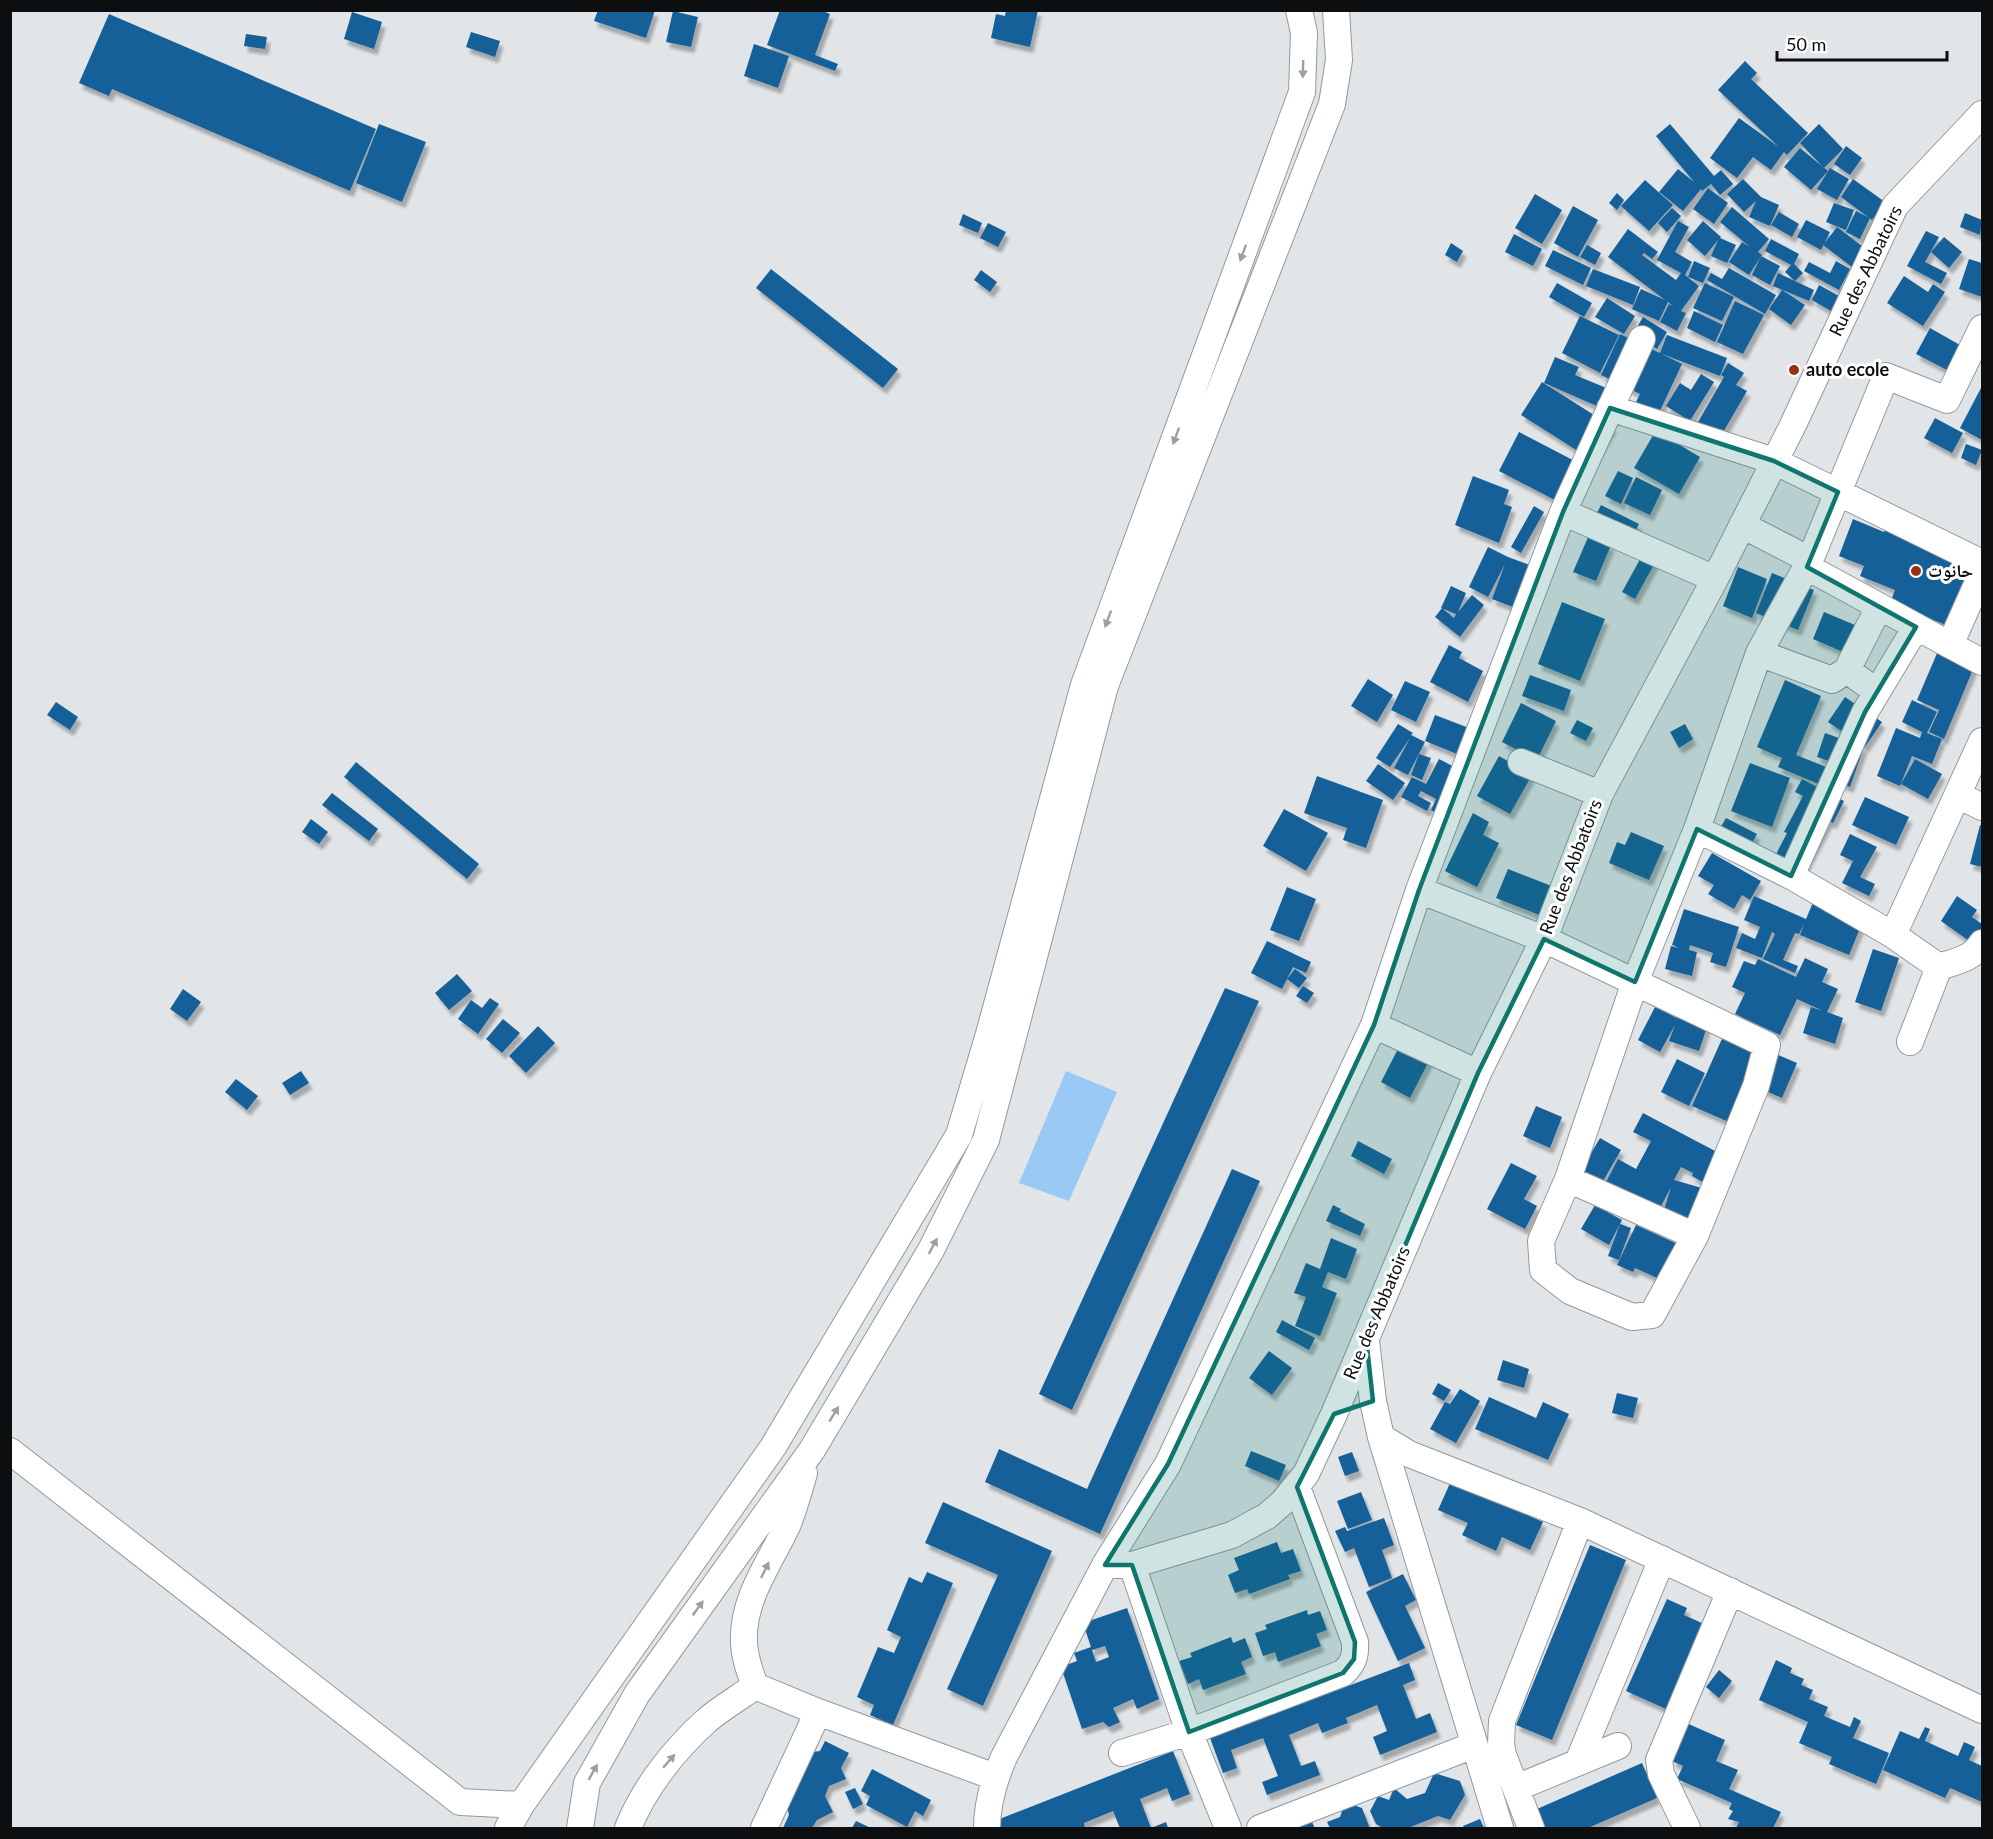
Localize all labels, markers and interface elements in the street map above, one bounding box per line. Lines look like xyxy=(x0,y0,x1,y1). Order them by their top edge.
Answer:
scale bar xyxy=(1777,24,1946,62)
text: 50 m xyxy=(1786,33,1826,55)
one-way arrow xyxy=(1298,59,1307,78)
street label: Rue des Abbatoirs xyxy=(1824,201,1906,340)
one-way arrow xyxy=(1237,244,1247,262)
place label: auto ecole xyxy=(1806,358,1890,380)
marker: auto ecole xyxy=(1787,363,1801,377)
one-way arrow xyxy=(1170,427,1180,445)
place label: حانوت xyxy=(1928,559,1973,581)
marker: حانوت xyxy=(1909,564,1923,578)
one-way arrow xyxy=(1103,610,1113,628)
street label: Rue des Abbatoirs xyxy=(1534,796,1606,937)
one-way arrow xyxy=(928,1237,938,1254)
street label: Rue des Abbatoirs xyxy=(1338,1242,1414,1383)
one-way arrow xyxy=(828,1406,839,1422)
one-way arrow xyxy=(761,1562,770,1579)
one-way arrow xyxy=(692,1601,704,1617)
one-way arrow xyxy=(662,1754,675,1769)
one-way arrow xyxy=(588,1763,598,1780)

